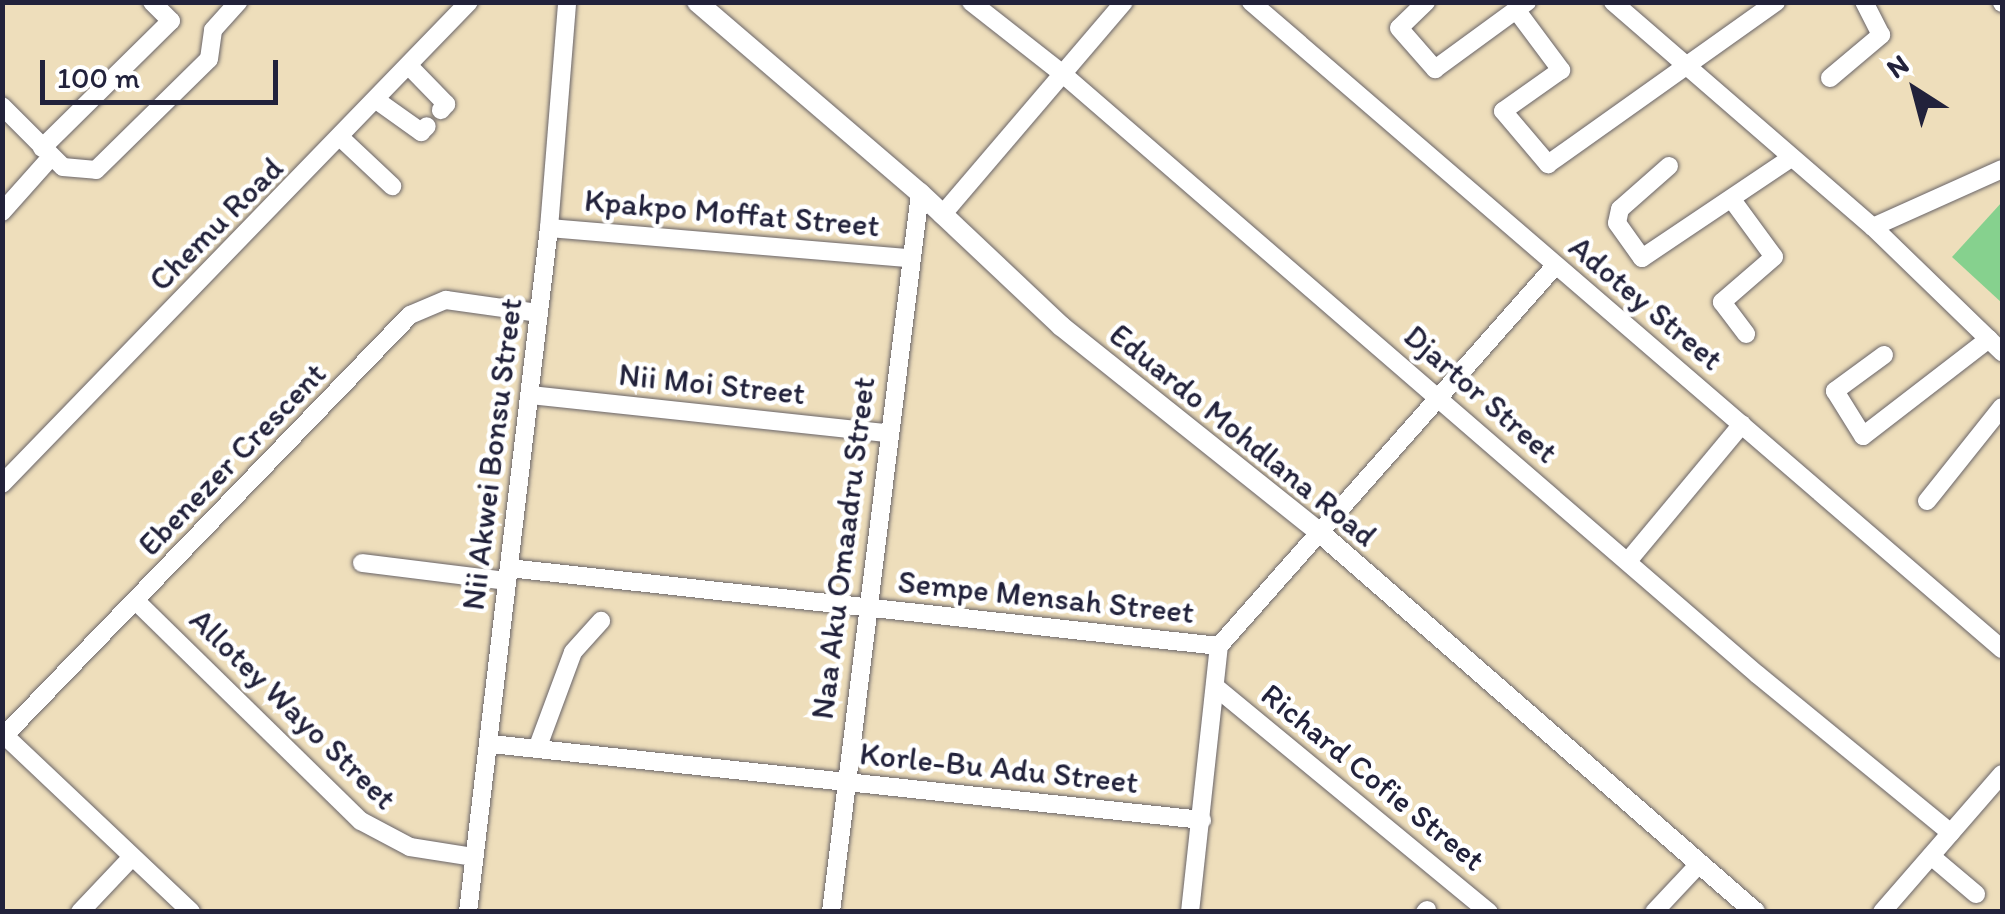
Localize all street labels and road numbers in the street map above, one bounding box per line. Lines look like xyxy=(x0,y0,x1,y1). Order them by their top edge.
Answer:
street label: Chemu Road xyxy=(141,149,291,299)
street label: Kpakpo Moffat Street xyxy=(583,181,881,245)
street label: Adotey Street xyxy=(1561,228,1731,378)
street label: Nii Akwei Bonsu Street xyxy=(454,296,530,612)
street label: Eduardo Mohdlana Road xyxy=(1101,315,1385,555)
street label: Djartor Street xyxy=(1396,317,1566,471)
street label: Ebenezer Crescent xyxy=(130,354,334,564)
street label: Nii Moi Street xyxy=(617,355,807,413)
street label: Naa Aku Omaadru Street xyxy=(803,374,883,722)
street label: Sempe Mensah Street xyxy=(897,562,1195,632)
street label: Allotey Wayo Street xyxy=(183,601,403,817)
street label: Richard Cofie Street xyxy=(1253,675,1493,879)
street label: Korle-Bu Adu Street xyxy=(858,734,1140,802)

